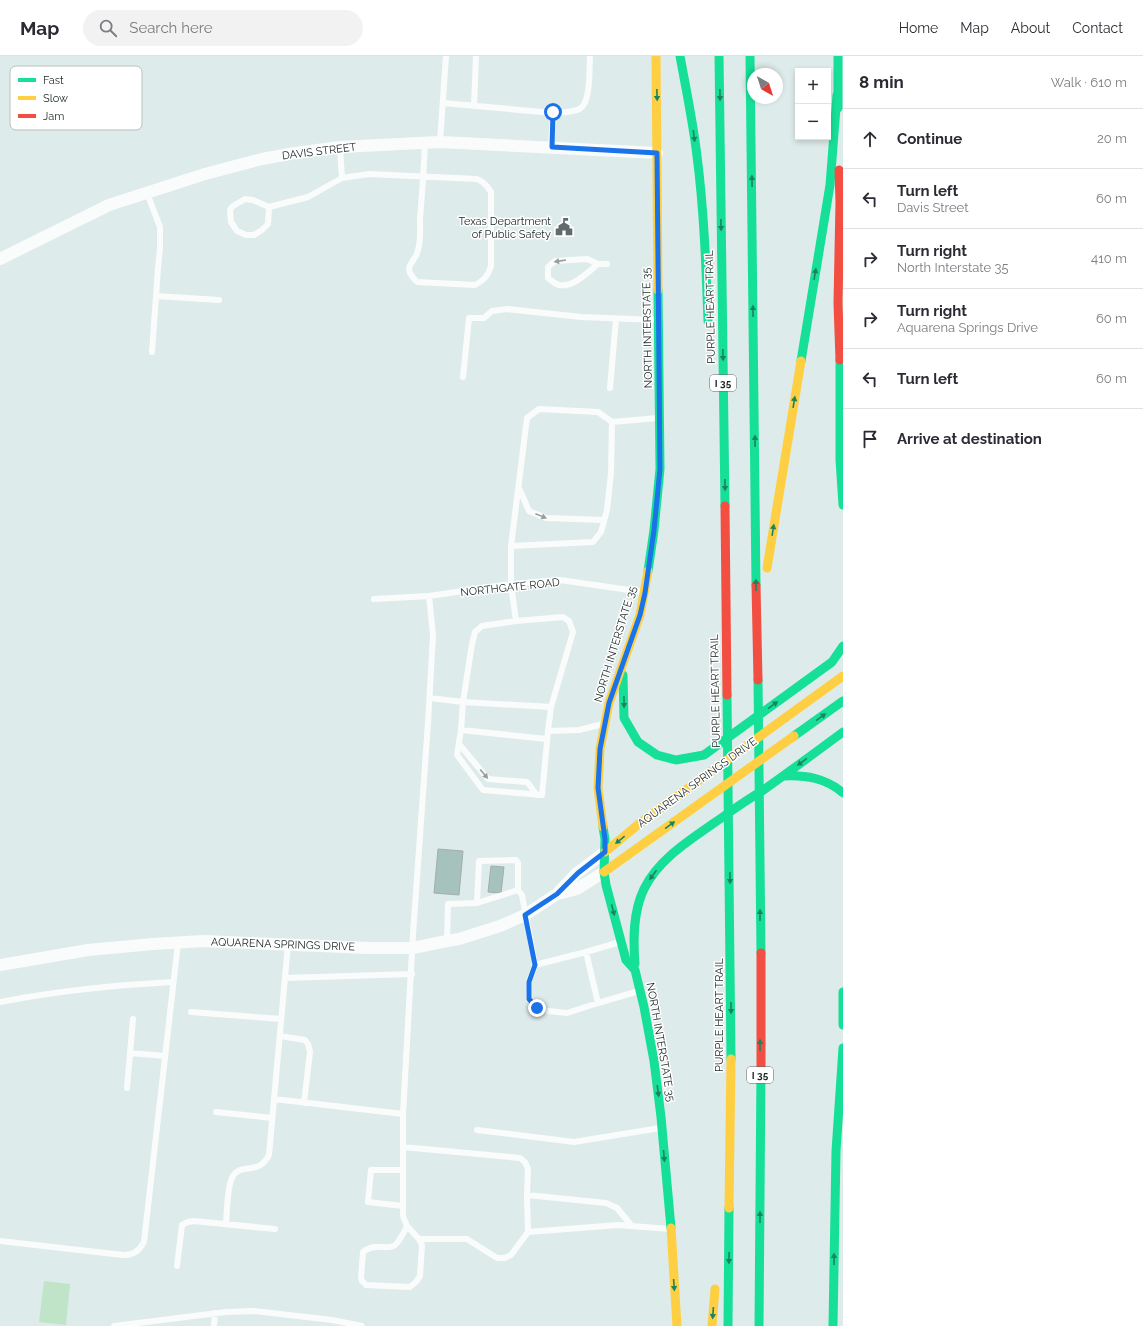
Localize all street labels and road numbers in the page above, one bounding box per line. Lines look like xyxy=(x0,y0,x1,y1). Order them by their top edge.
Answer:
street label: DAVIS STREET xyxy=(281,140,357,163)
street label: PURPLE HEART TRAIL xyxy=(703,249,718,364)
street label: NORTH INTERSTATE 35 xyxy=(640,268,655,388)
road number: I 35 xyxy=(710,375,736,391)
street label: NORTHGATE ROAD xyxy=(460,576,561,599)
street label: NORTH INTERSTATE 35 xyxy=(592,585,639,704)
street label: PURPLE HEART TRAIL xyxy=(708,633,723,748)
street label: AQUARENA SPRINGS DRIVE xyxy=(635,735,760,830)
street label: AQUARENA SPRINGS DRIVE xyxy=(211,935,356,954)
street label: PURPLE HEART TRAIL xyxy=(713,958,726,1072)
street label: NORTH INTERSTATE 35 xyxy=(644,982,677,1103)
road number: I 35 xyxy=(747,1067,773,1083)

